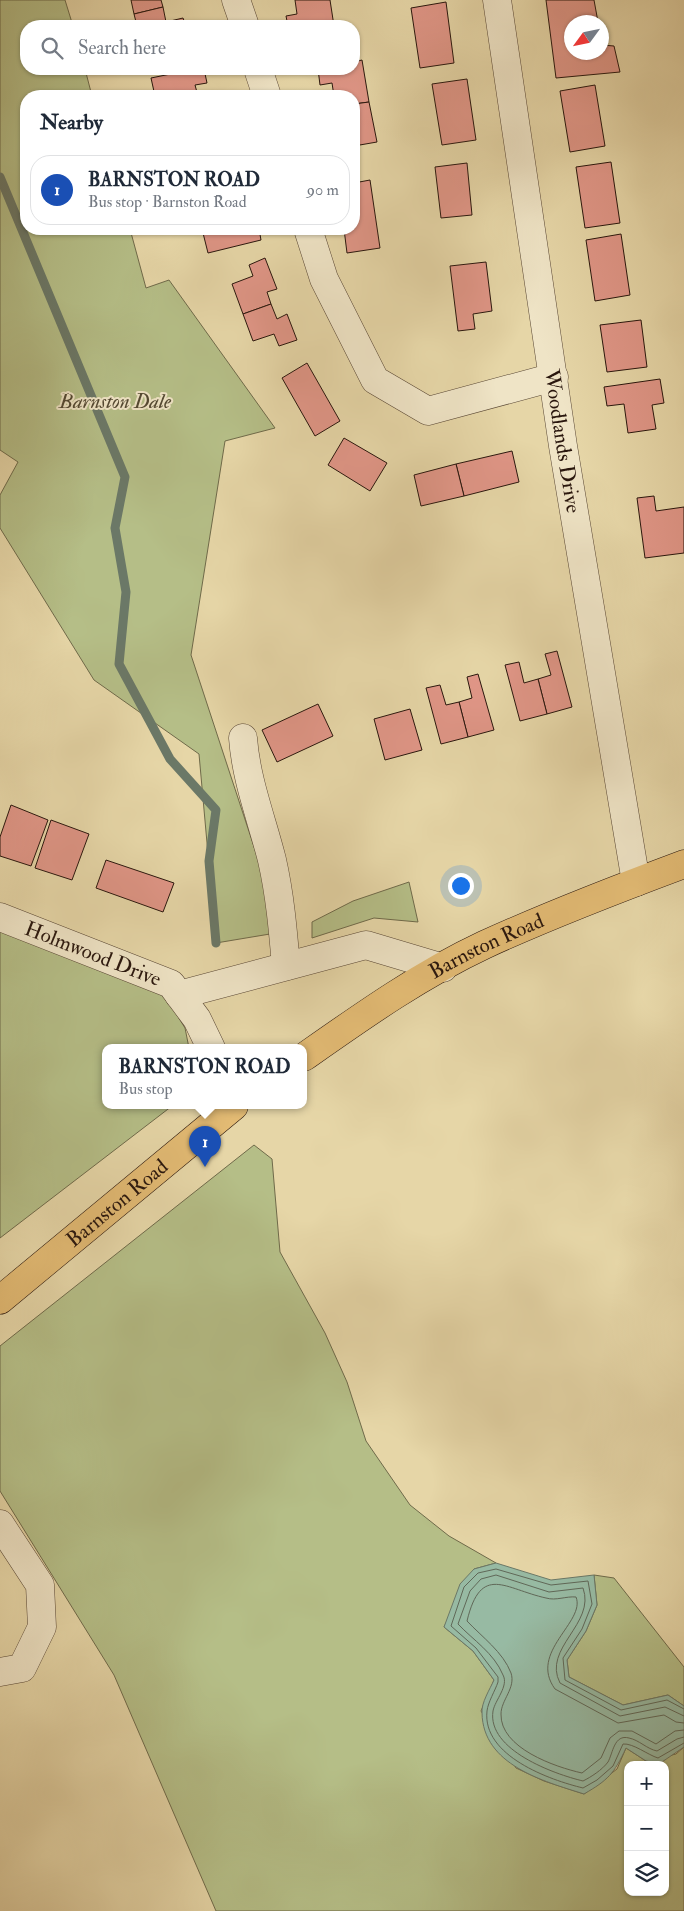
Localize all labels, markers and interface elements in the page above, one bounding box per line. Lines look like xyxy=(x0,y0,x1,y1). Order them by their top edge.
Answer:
north arrow xyxy=(564,15,609,60)
search box xyxy=(20,20,360,75)
icon: search xyxy=(38,34,66,62)
text: Search here xyxy=(78,36,166,60)
text: Nearby xyxy=(40,109,103,136)
text: BARNSTON ROAD xyxy=(88,168,260,192)
text: 1 xyxy=(54,180,60,200)
text: 90 m xyxy=(307,180,339,200)
text: Bus stop · Barnston Road xyxy=(88,192,247,212)
street label: Woodlands Drive xyxy=(538,367,588,515)
park label: Barnston Dale xyxy=(58,388,172,415)
your location xyxy=(448,873,474,899)
street label: Barnston Road xyxy=(424,907,548,985)
street label: Holmwood Drive xyxy=(21,915,165,992)
popup xyxy=(102,1044,307,1109)
text: BARNSTON ROAD xyxy=(119,1055,290,1079)
text: Bus stop xyxy=(119,1079,173,1099)
pin: 1 xyxy=(189,1126,221,1167)
street label: Barnston Road xyxy=(61,1153,174,1253)
map controls xyxy=(624,1761,669,1896)
button: + xyxy=(624,1761,669,1806)
button: − xyxy=(624,1806,669,1851)
button: layers xyxy=(624,1851,669,1896)

